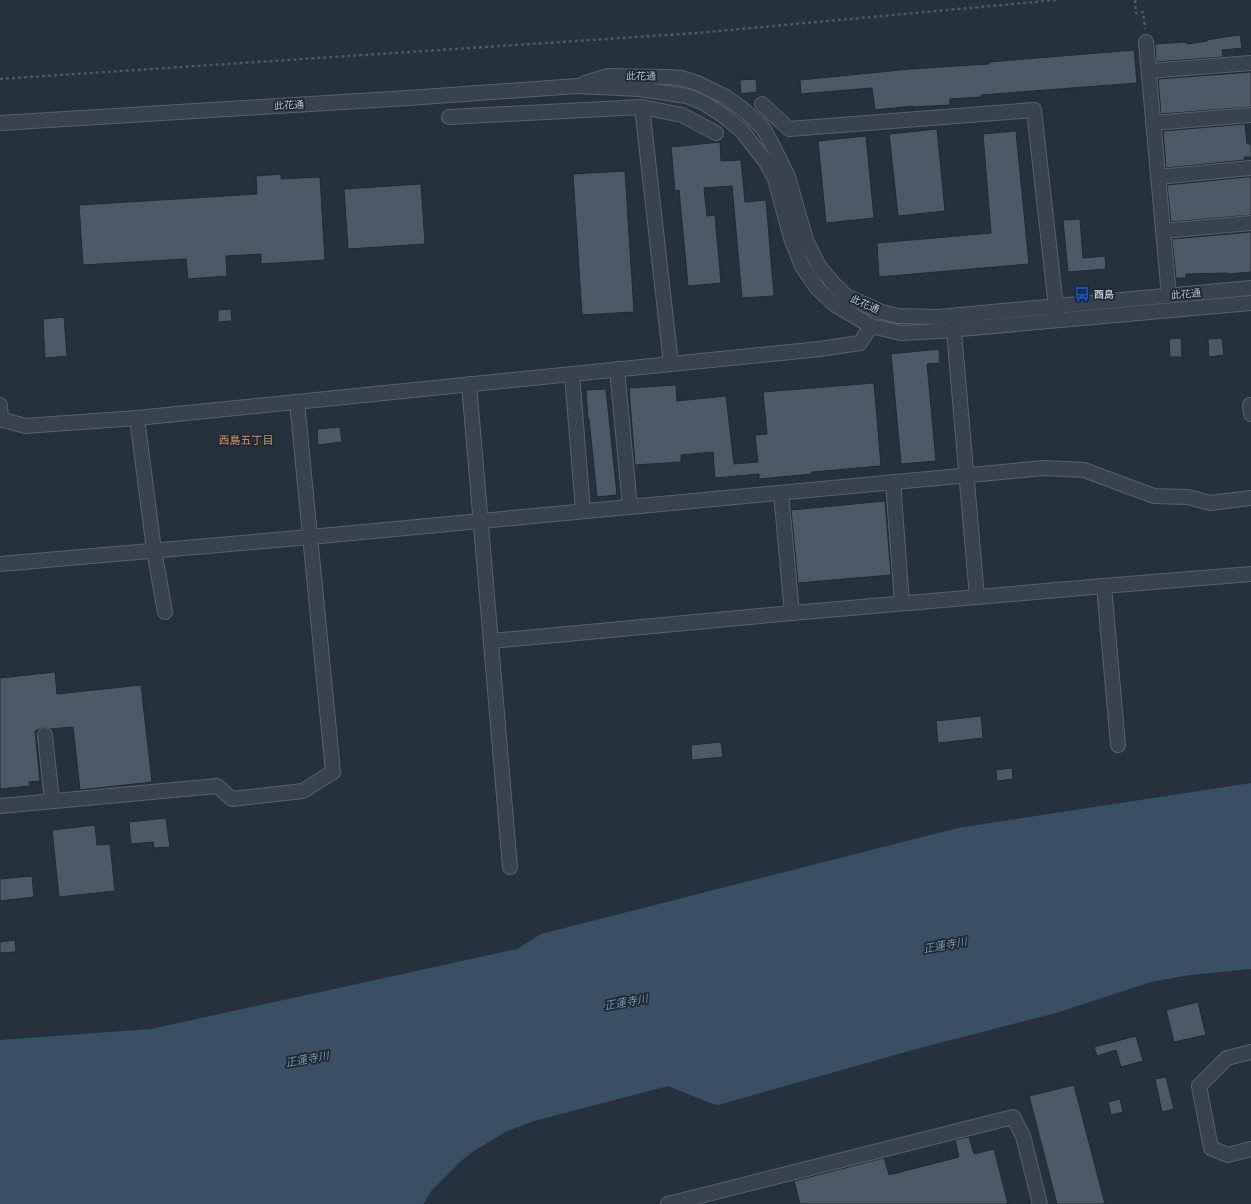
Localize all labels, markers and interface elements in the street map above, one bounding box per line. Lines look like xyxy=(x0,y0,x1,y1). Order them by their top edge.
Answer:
street label: 此花通 xyxy=(626,69,656,83)
street label: 此花通 xyxy=(274,98,304,112)
bus stop icon: 酉島 xyxy=(1073,285,1091,303)
street label: 此花通 xyxy=(1170,286,1202,302)
place label: 酉島 xyxy=(1094,288,1114,301)
street label: 此花通 xyxy=(849,292,881,316)
district label: 酉島五丁目 xyxy=(219,433,274,447)
water label: 正蓮寺川 xyxy=(922,934,969,956)
water label: 正蓮寺川 xyxy=(603,991,650,1013)
water label: 正蓮寺川 xyxy=(284,1048,331,1070)

